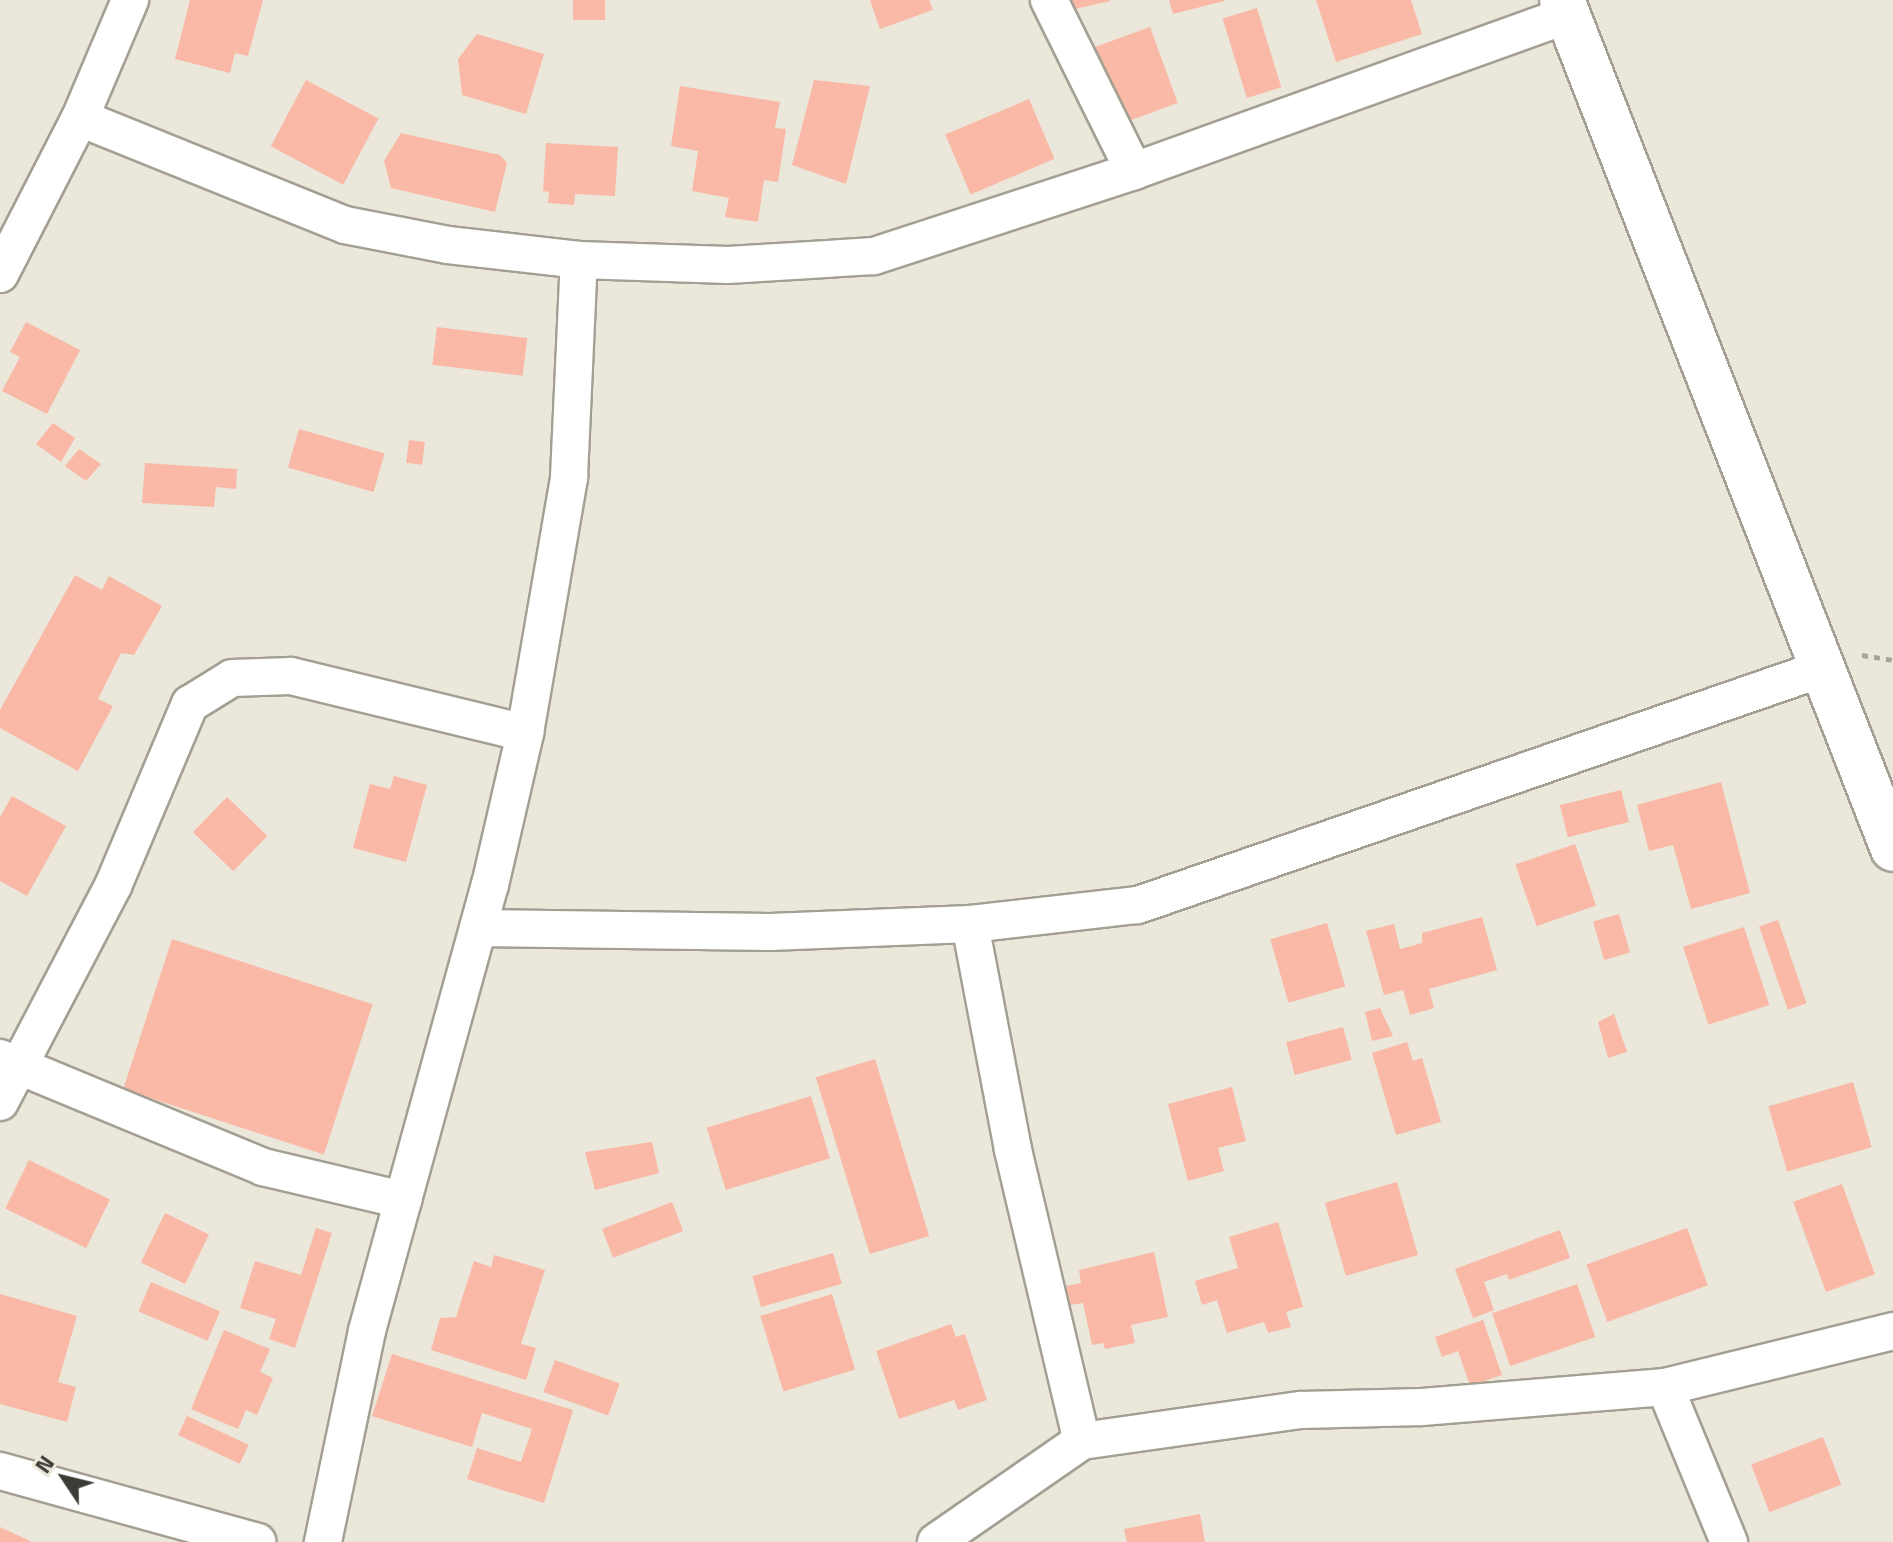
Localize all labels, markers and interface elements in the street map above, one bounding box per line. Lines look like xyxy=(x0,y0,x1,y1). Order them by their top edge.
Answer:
north arrow xyxy=(24,1438,104,1518)
text: N xyxy=(26,1448,63,1480)

